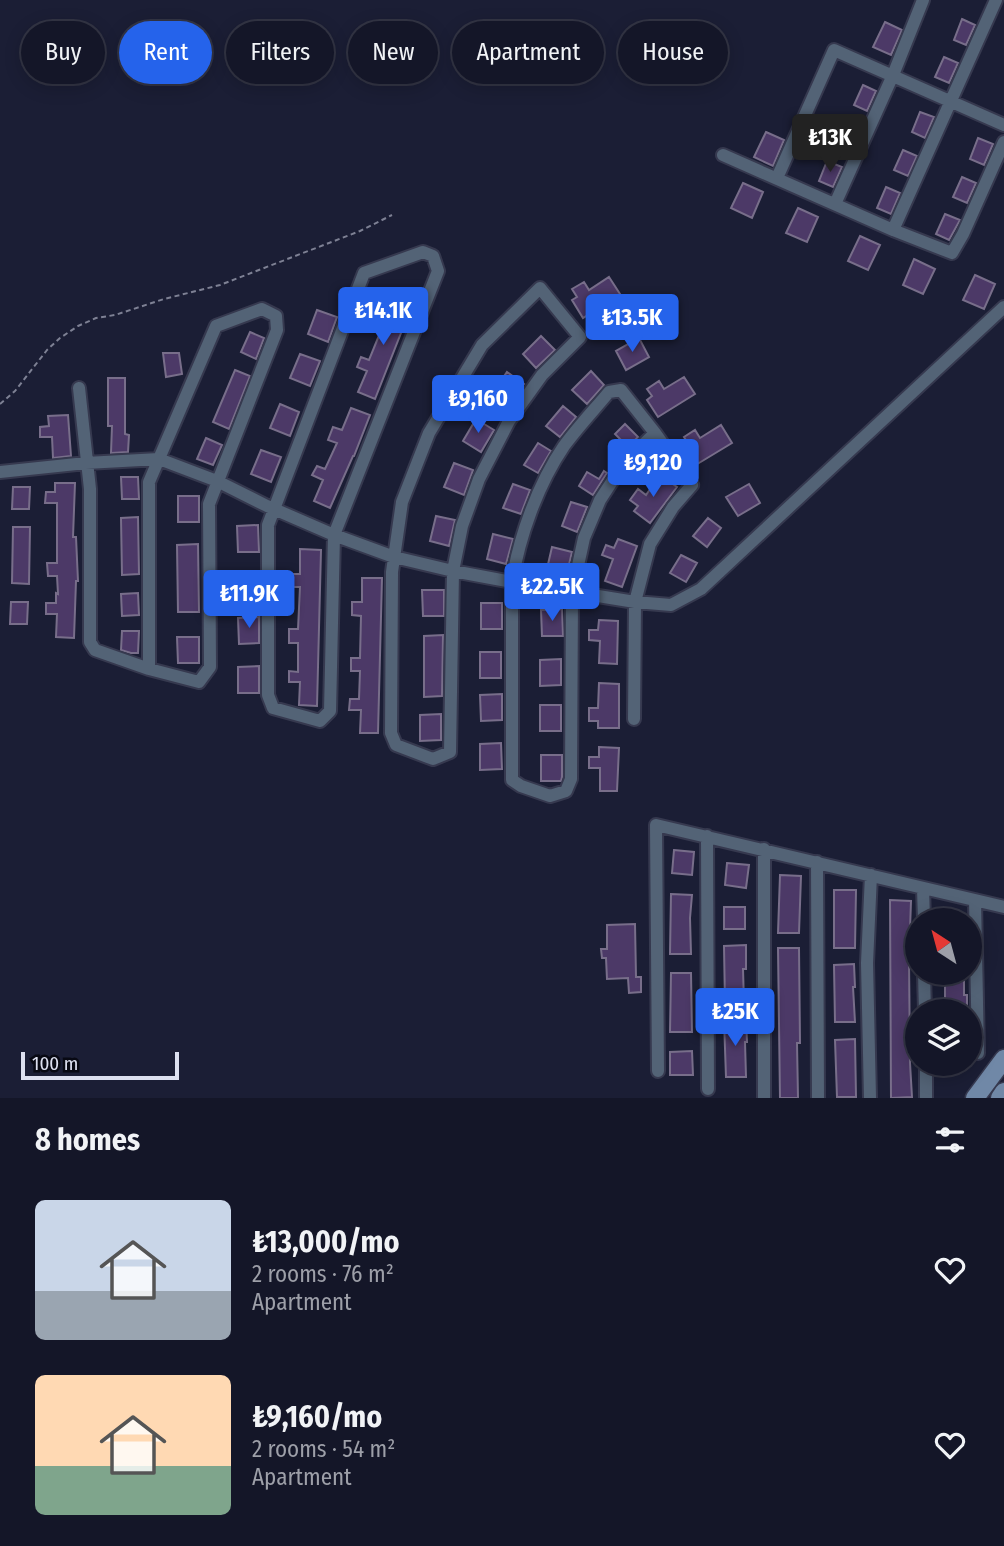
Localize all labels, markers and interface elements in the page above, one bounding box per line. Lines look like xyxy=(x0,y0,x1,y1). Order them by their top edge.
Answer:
chip: Buy xyxy=(21,21,105,84)
chip: Rent xyxy=(119,21,212,84)
chip: Filters xyxy=(226,21,334,84)
chip: New xyxy=(348,21,438,84)
chip: Apartment xyxy=(452,21,604,84)
chip: House xyxy=(618,21,728,84)
pin: ₺13K xyxy=(789,114,871,174)
text: ₺13K xyxy=(808,123,852,151)
pin: ₺14.1K xyxy=(326,288,440,347)
pin: ₺13.5K xyxy=(575,294,689,354)
text: ₺14.1K xyxy=(354,296,412,324)
text: ₺13.5K xyxy=(602,303,662,331)
pin: ₺9,160 xyxy=(421,376,535,435)
text: ₺9,160 xyxy=(448,384,508,412)
pin: ₺9,120 xyxy=(596,440,710,499)
text: ₺9,120 xyxy=(624,448,682,476)
pin: ₺22.5K xyxy=(495,564,609,623)
pin: ₺11.9K xyxy=(192,570,306,630)
text: ₺22.5K xyxy=(520,572,584,600)
text: ₺11.9K xyxy=(219,579,279,607)
north arrow xyxy=(905,908,982,985)
map controls xyxy=(905,908,982,1076)
pin: ₺25K xyxy=(694,988,776,1048)
text: ₺25K xyxy=(711,997,759,1025)
button: layers xyxy=(905,999,982,1076)
scale bar xyxy=(21,1049,178,1081)
text: 100 m xyxy=(32,1052,78,1075)
icon: filters xyxy=(931,1121,969,1159)
text: 8 homes xyxy=(35,1122,140,1158)
text: ₺13,000/mo xyxy=(252,1224,399,1260)
icon: home xyxy=(91,1228,175,1312)
icon: heart xyxy=(931,1251,969,1289)
text: 2 rooms · 76 m² xyxy=(252,1260,394,1288)
text: Apartment xyxy=(252,1288,352,1316)
text: ₺9,160/mo xyxy=(252,1399,382,1435)
icon: home xyxy=(91,1403,175,1487)
icon: heart xyxy=(931,1426,969,1464)
text: 2 rooms · 54 m² xyxy=(252,1435,395,1463)
text: Apartment xyxy=(252,1463,352,1491)

